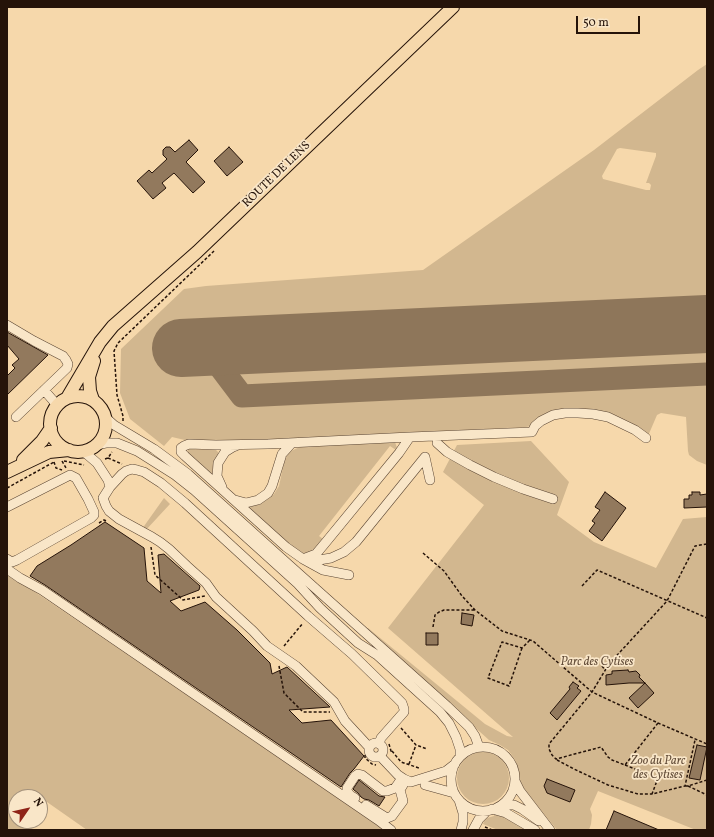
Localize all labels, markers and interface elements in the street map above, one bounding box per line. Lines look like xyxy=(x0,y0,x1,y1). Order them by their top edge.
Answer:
scale bar xyxy=(578,8,642,34)
text: 50 m xyxy=(583,15,609,31)
street label: ROUTE DE LENS xyxy=(240,139,314,211)
park label: Parc des Cytises xyxy=(561,656,633,670)
park label: Zoo du Parc des Cytises xyxy=(631,755,685,783)
north arrow xyxy=(8,789,48,829)
text: N xyxy=(29,795,46,810)

